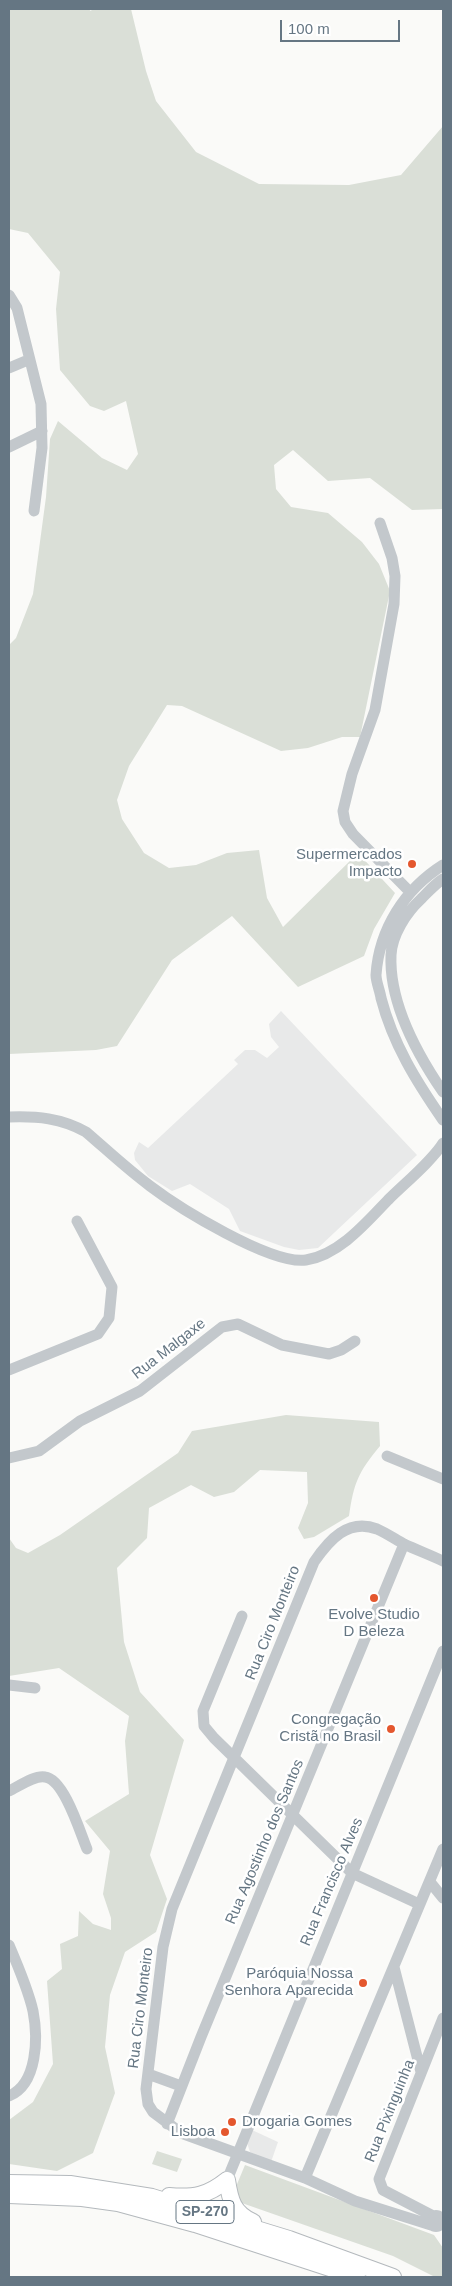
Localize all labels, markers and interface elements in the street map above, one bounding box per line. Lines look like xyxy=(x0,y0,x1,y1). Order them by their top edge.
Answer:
scale bar xyxy=(282,10,402,42)
text: 100 m xyxy=(288,20,330,37)
place label: Supermercados Impacto xyxy=(296,846,402,881)
marker: Supermercados Impacto xyxy=(406,858,418,870)
street label: Rua Malgaxe xyxy=(129,1315,209,1383)
street label: Rua Ciro Monteiro xyxy=(242,1563,304,1683)
marker: Evolve Studio D Beleza xyxy=(368,1592,380,1604)
place label: Evolve Studio D Beleza xyxy=(328,1606,420,1641)
place label: Congregação Cristã no Brasil xyxy=(279,1711,381,1746)
marker: Congregação Cristã no Brasil xyxy=(385,1723,397,1735)
street label: Rua Agostinho dos Santos xyxy=(222,1757,308,1927)
street label: Rua Francisco Alves xyxy=(297,1815,367,1949)
street label: Rua Ciro Monteiro xyxy=(125,1946,157,2070)
place label: Paróquia Nossa Senhora Aparecida xyxy=(225,1965,353,2000)
marker: Paróquia Nossa Senhora Aparecida xyxy=(357,1977,369,1989)
street label: Rua Pixinguinha xyxy=(361,2057,419,2165)
place label: Drogaria Gomes xyxy=(242,2113,352,2131)
marker: Drogaria Gomes xyxy=(226,2116,238,2128)
place label: Lisboa xyxy=(171,2123,215,2141)
marker: Lisboa xyxy=(219,2126,231,2138)
road number: SP-270 xyxy=(176,2200,234,2224)

